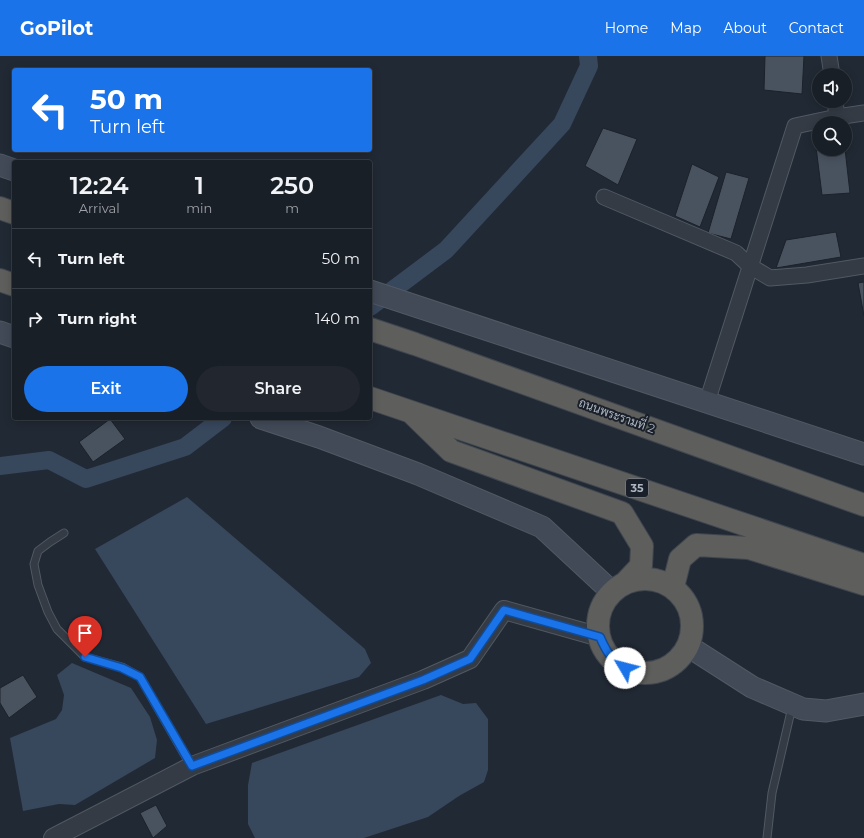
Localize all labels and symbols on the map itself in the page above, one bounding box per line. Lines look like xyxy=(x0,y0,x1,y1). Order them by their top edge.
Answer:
street label: ถนนพระรามที่ 2 xyxy=(577,392,658,436)
road number: 35 xyxy=(626,479,648,497)
pin xyxy=(68,616,102,657)
position arrow xyxy=(604,647,646,689)

